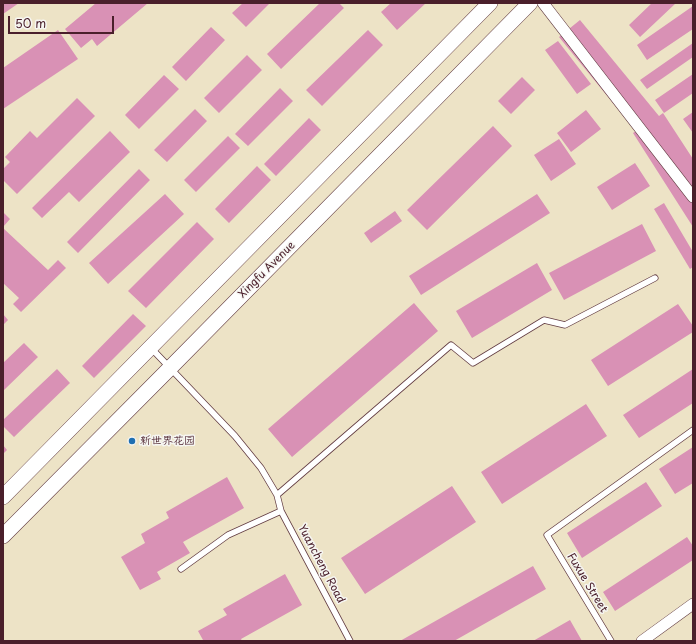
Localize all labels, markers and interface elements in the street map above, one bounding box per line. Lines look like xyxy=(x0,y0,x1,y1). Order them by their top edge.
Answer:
scale bar xyxy=(10,8,116,34)
text: 50 m xyxy=(15,14,46,32)
street label: Xingfu Avenue xyxy=(236,239,298,301)
place label: 新世界花园 xyxy=(140,434,195,448)
marker: 新世界花园 xyxy=(127,436,137,446)
street label: Yuancheng Road xyxy=(295,522,347,606)
street label: Fuxue Street xyxy=(564,551,610,615)

